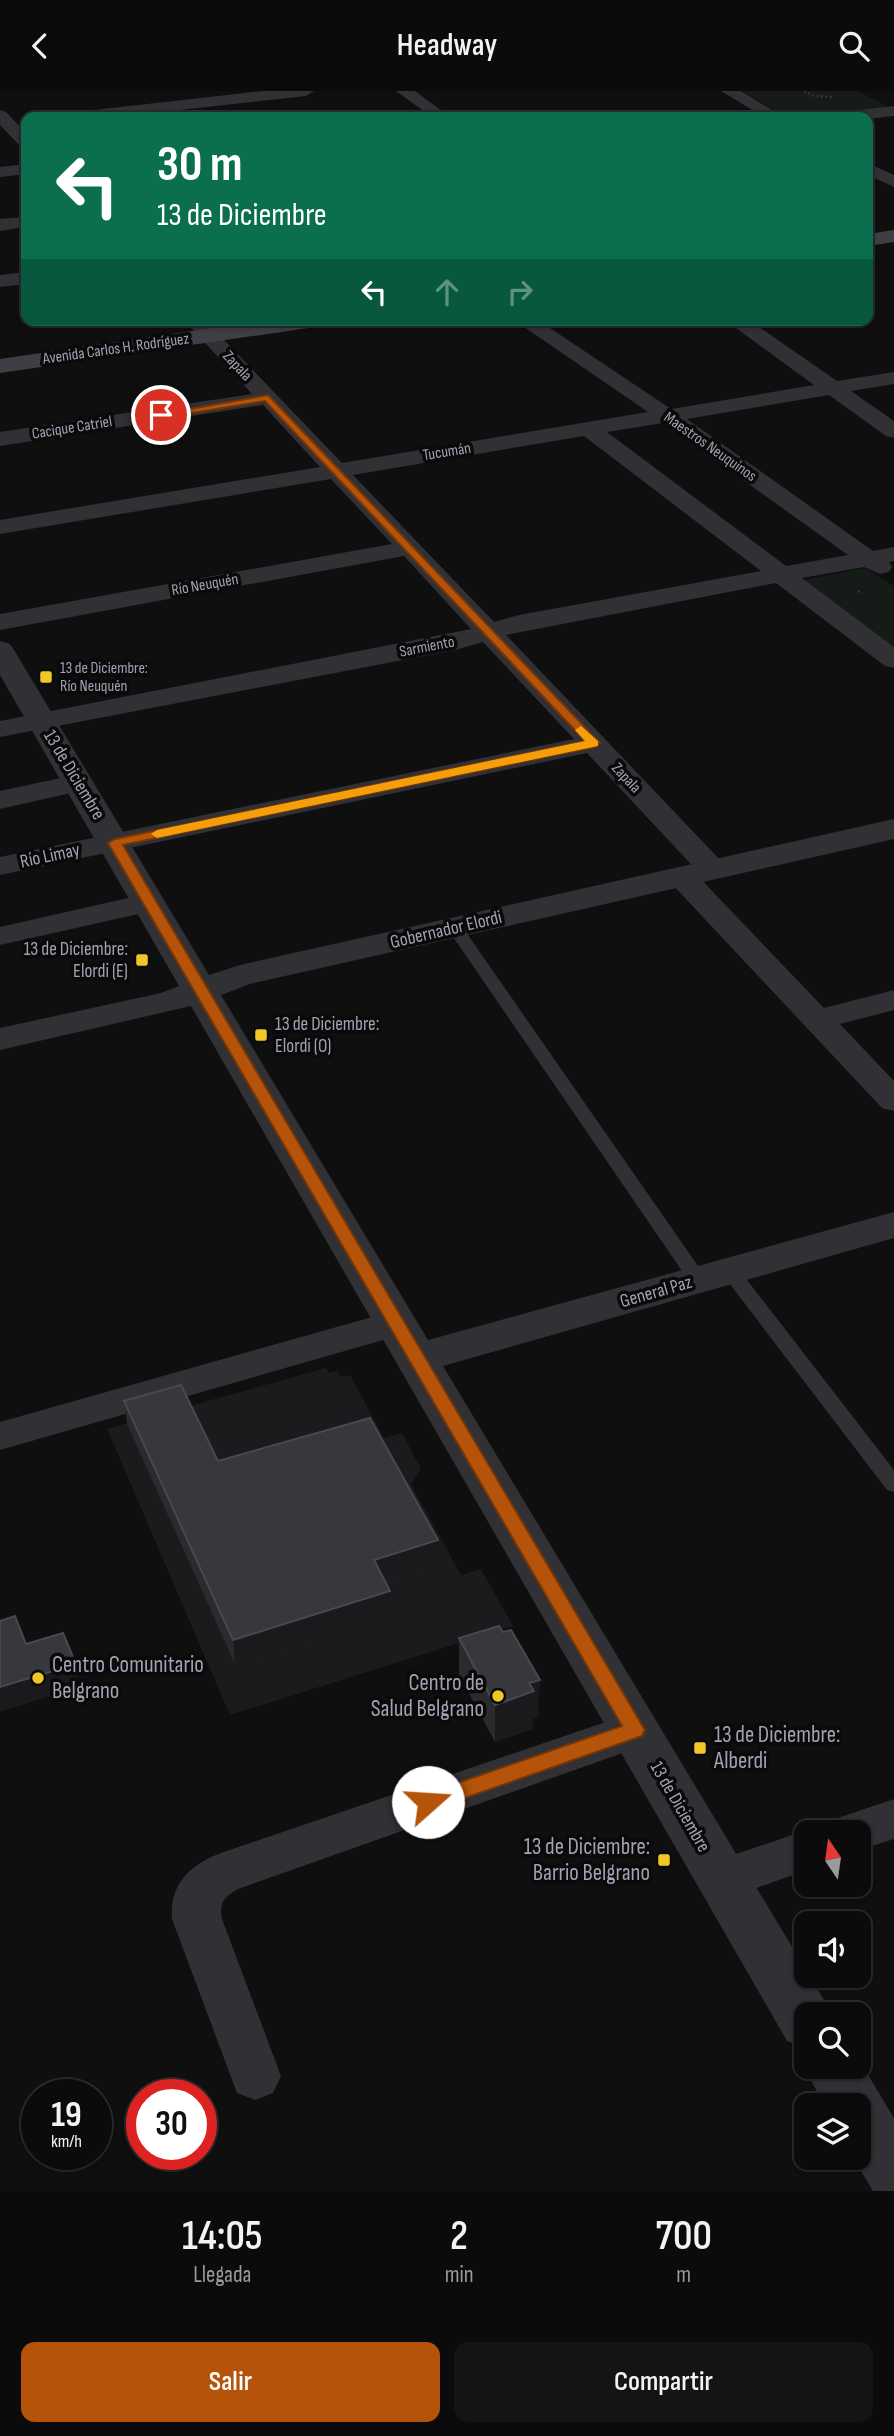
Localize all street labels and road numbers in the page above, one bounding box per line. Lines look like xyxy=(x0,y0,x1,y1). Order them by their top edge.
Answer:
street label: Avenida Carlos H. Rodríguez xyxy=(41,329,191,369)
street label: Zapala xyxy=(218,347,256,385)
street label: Maestros Neuquinos xyxy=(660,408,760,486)
street label: Cacique Catriel xyxy=(31,412,113,444)
street label: Tucumán xyxy=(422,439,472,465)
street label: Río Neuquén xyxy=(170,570,240,600)
street label: Sarmiento xyxy=(398,632,456,662)
street label: 13 de Diciembre xyxy=(38,726,110,824)
street label: Zapala xyxy=(607,759,645,797)
street label: Río Limay xyxy=(18,838,83,874)
street label: Gobernador Elordi xyxy=(388,906,504,954)
street label: General Paz xyxy=(617,1271,695,1313)
street label: 13 de Diciembre xyxy=(645,1758,715,1856)

